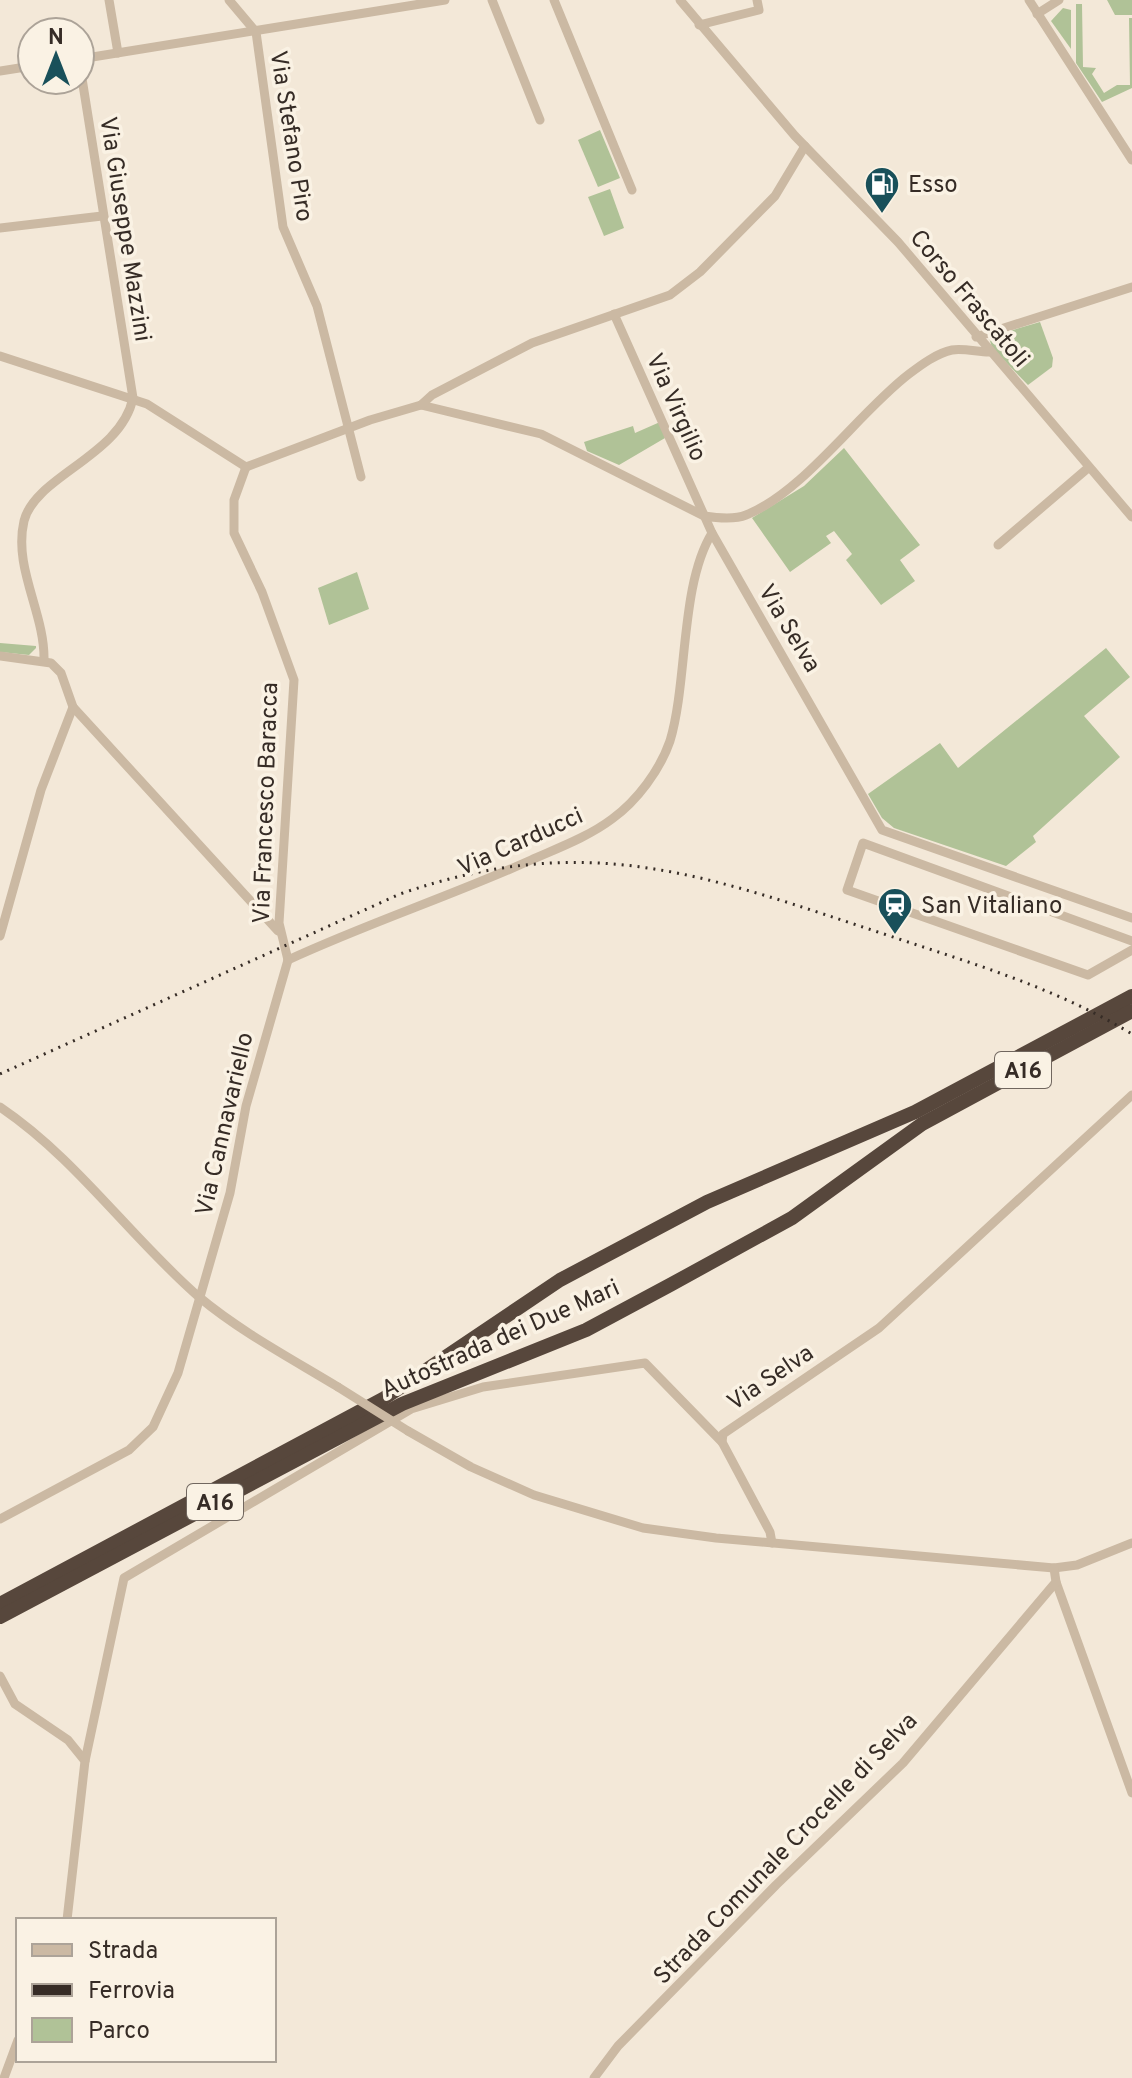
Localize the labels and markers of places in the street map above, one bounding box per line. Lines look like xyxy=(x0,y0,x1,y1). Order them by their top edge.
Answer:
fuel station icon: Esso xyxy=(863,165,901,215)
place label: Esso xyxy=(908,171,958,201)
station icon: San Vitaliano xyxy=(876,886,914,936)
place label: San Vitaliano xyxy=(921,892,1062,922)

